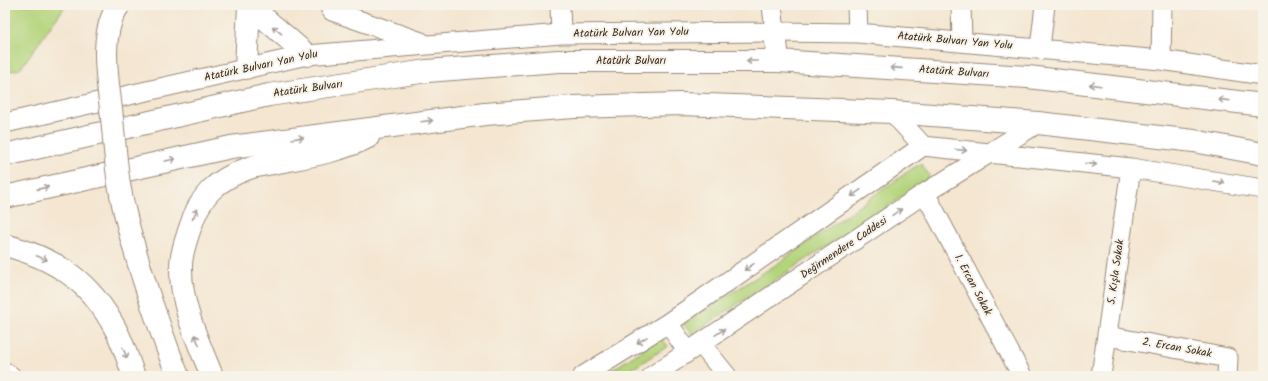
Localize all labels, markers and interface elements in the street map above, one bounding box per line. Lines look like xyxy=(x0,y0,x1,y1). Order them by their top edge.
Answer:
street label: Atatürk Bulvarı Yan Yolu xyxy=(573,23,690,43)
one-way arrow xyxy=(272,25,283,34)
street label: Atatürk Bulvarı Yan Yolu xyxy=(897,27,1014,55)
street label: Atatürk Bulvarı Yan Yolu xyxy=(203,45,320,87)
street label: Atatürk Bulvarı xyxy=(596,52,666,70)
one-way arrow xyxy=(746,57,759,65)
street label: Atatürk Bulvarı xyxy=(918,61,990,83)
one-way arrow xyxy=(890,65,903,72)
street label: Atatürk Bulvarı xyxy=(272,75,344,103)
one-way arrow xyxy=(1089,81,1102,88)
one-way arrow xyxy=(1218,96,1231,104)
one-way arrow xyxy=(420,117,433,125)
one-way arrow xyxy=(291,134,304,142)
one-way arrow xyxy=(954,146,967,154)
one-way arrow xyxy=(163,155,176,163)
one-way arrow xyxy=(1084,160,1097,167)
one-way arrow xyxy=(1212,178,1225,186)
one-way arrow xyxy=(36,183,49,191)
one-way arrow xyxy=(851,189,862,197)
one-way arrow xyxy=(891,208,902,216)
one-way arrow xyxy=(192,209,199,221)
street label: Değirmendere Caddesi xyxy=(797,212,891,284)
street label: 5. Kışla Sokak xyxy=(1103,237,1130,306)
street label: 1. Ercan Sokak xyxy=(949,251,997,320)
one-way arrow xyxy=(35,254,47,262)
one-way arrow xyxy=(744,263,755,271)
one-way arrow xyxy=(714,328,725,336)
street label: 2. Ercan Sokak xyxy=(1141,333,1214,363)
one-way arrow xyxy=(193,334,201,346)
one-way arrow xyxy=(636,336,648,344)
one-way arrow xyxy=(122,346,129,358)

